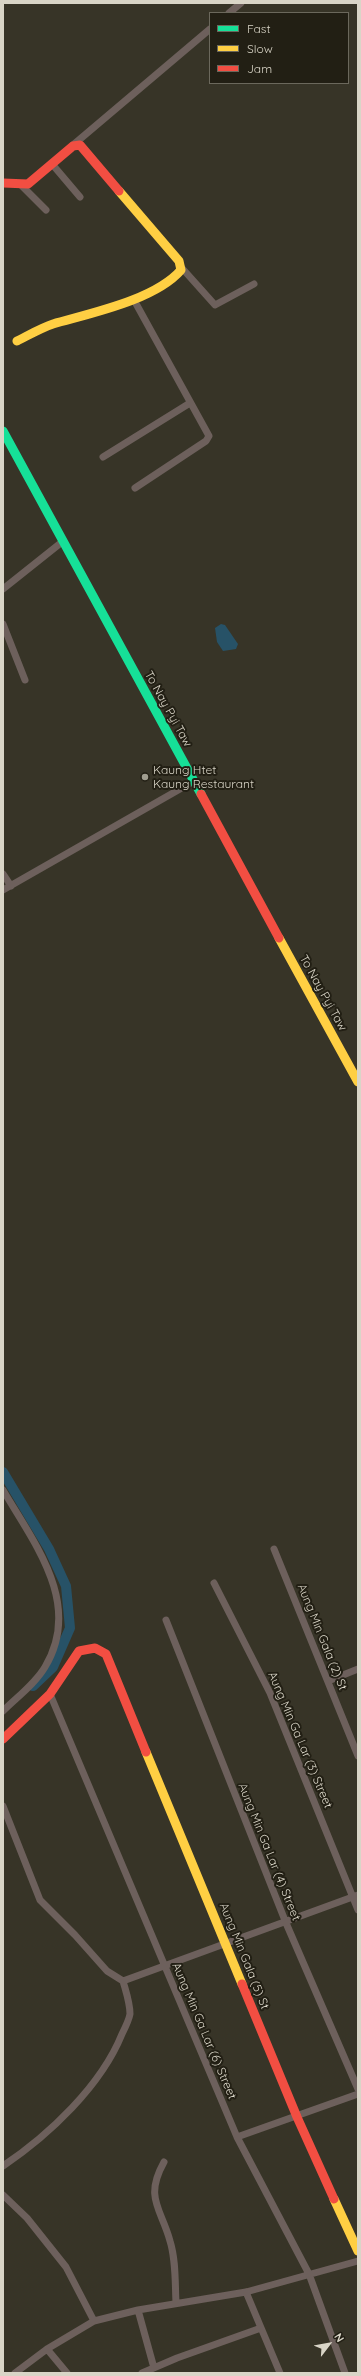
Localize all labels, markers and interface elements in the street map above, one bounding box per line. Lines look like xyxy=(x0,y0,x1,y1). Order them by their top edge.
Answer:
legend xyxy=(209,12,349,84)
text: Fast xyxy=(247,21,271,36)
text: Slow xyxy=(247,41,273,56)
text: Jam xyxy=(247,61,272,76)
street label: To Nay Pyi Taw xyxy=(141,668,195,750)
place label: Kaung Htet Kaung Restaurant xyxy=(153,763,254,791)
marker: Kaung Htet Kaung Restaurant xyxy=(140,772,150,782)
street label: To Nay Pyi Taw xyxy=(296,952,350,1034)
street label: Aung Min Gala (2) St xyxy=(294,1582,350,1692)
street label: Aung Min Ga Lar (3) Street xyxy=(265,1670,335,1810)
street label: Aung Min Ga Lar (4) Street xyxy=(235,1781,303,1923)
street label: Aung Min Gala (5) St xyxy=(216,1901,272,2011)
street label: Aung Min Ga Lar (6) Street xyxy=(169,1961,239,2101)
north arrow xyxy=(309,2324,349,2364)
text: N xyxy=(331,2330,347,2345)

